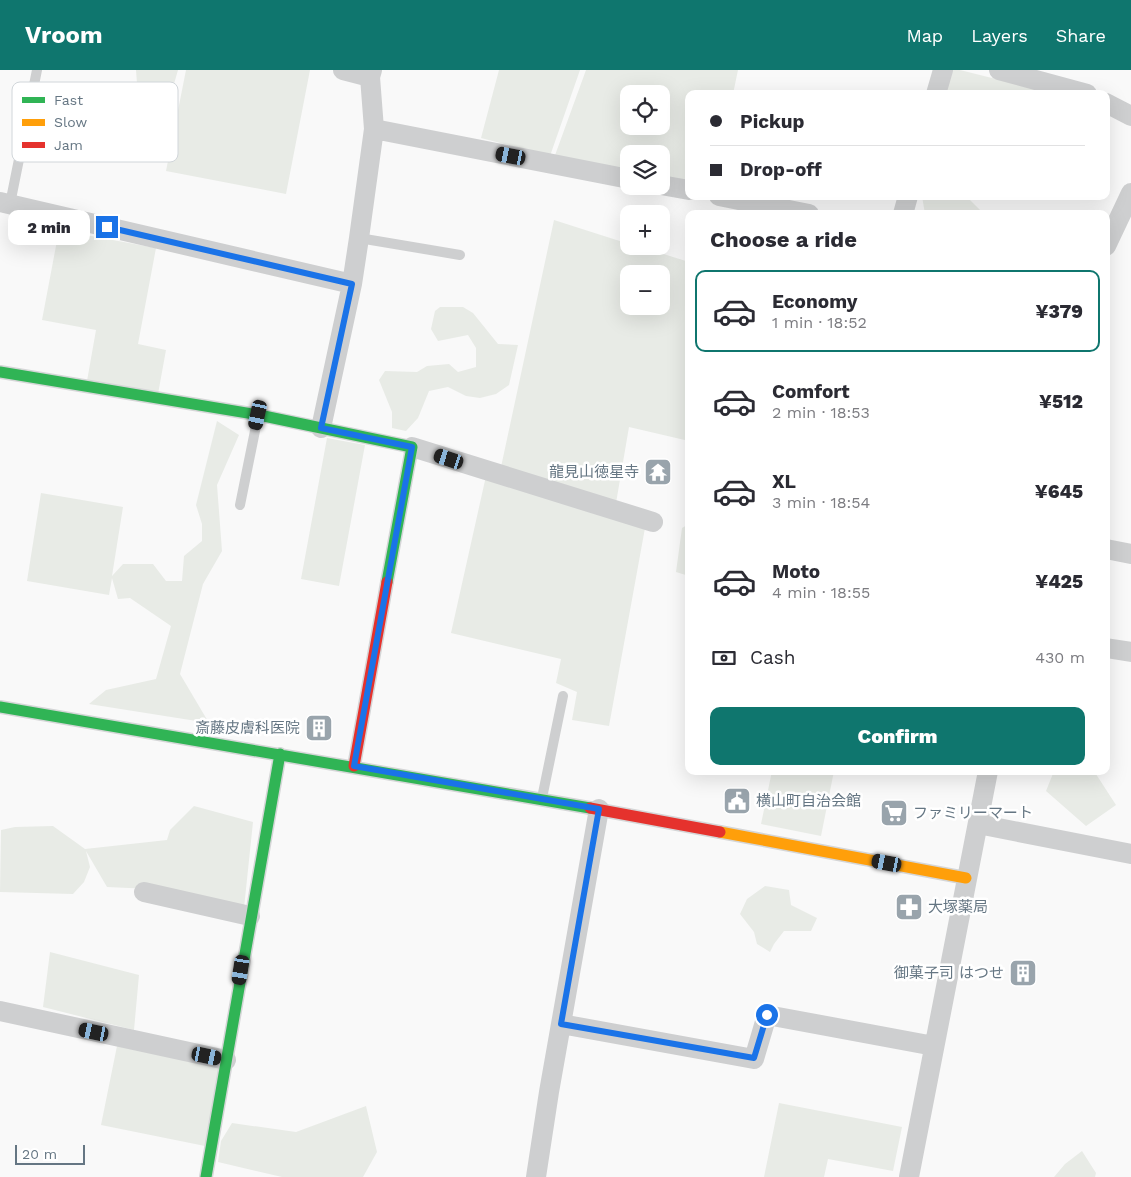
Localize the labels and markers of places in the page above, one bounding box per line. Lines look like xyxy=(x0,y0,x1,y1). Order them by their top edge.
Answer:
temple icon: 龍見山徳星寺 xyxy=(643,457,673,487)
place label: 龍見山徳星寺 xyxy=(549,463,639,481)
building icon: 斎藤皮膚科医院 xyxy=(304,713,334,743)
place label: 斎藤皮膚科医院 xyxy=(195,719,300,737)
public building icon: 横山町自治会館 xyxy=(722,786,752,816)
place label: 横山町自治会館 xyxy=(756,792,861,810)
supermarket icon: ファミリーマート xyxy=(879,798,909,828)
place label: ファミリーマート xyxy=(913,804,1033,822)
pharmacy icon: 大塚薬局 xyxy=(894,892,924,922)
place label: 大塚薬局 xyxy=(928,898,988,916)
building icon: 御菓子司 はつせ xyxy=(1008,958,1038,988)
place label: 御菓子司 はつせ xyxy=(894,964,1004,982)

